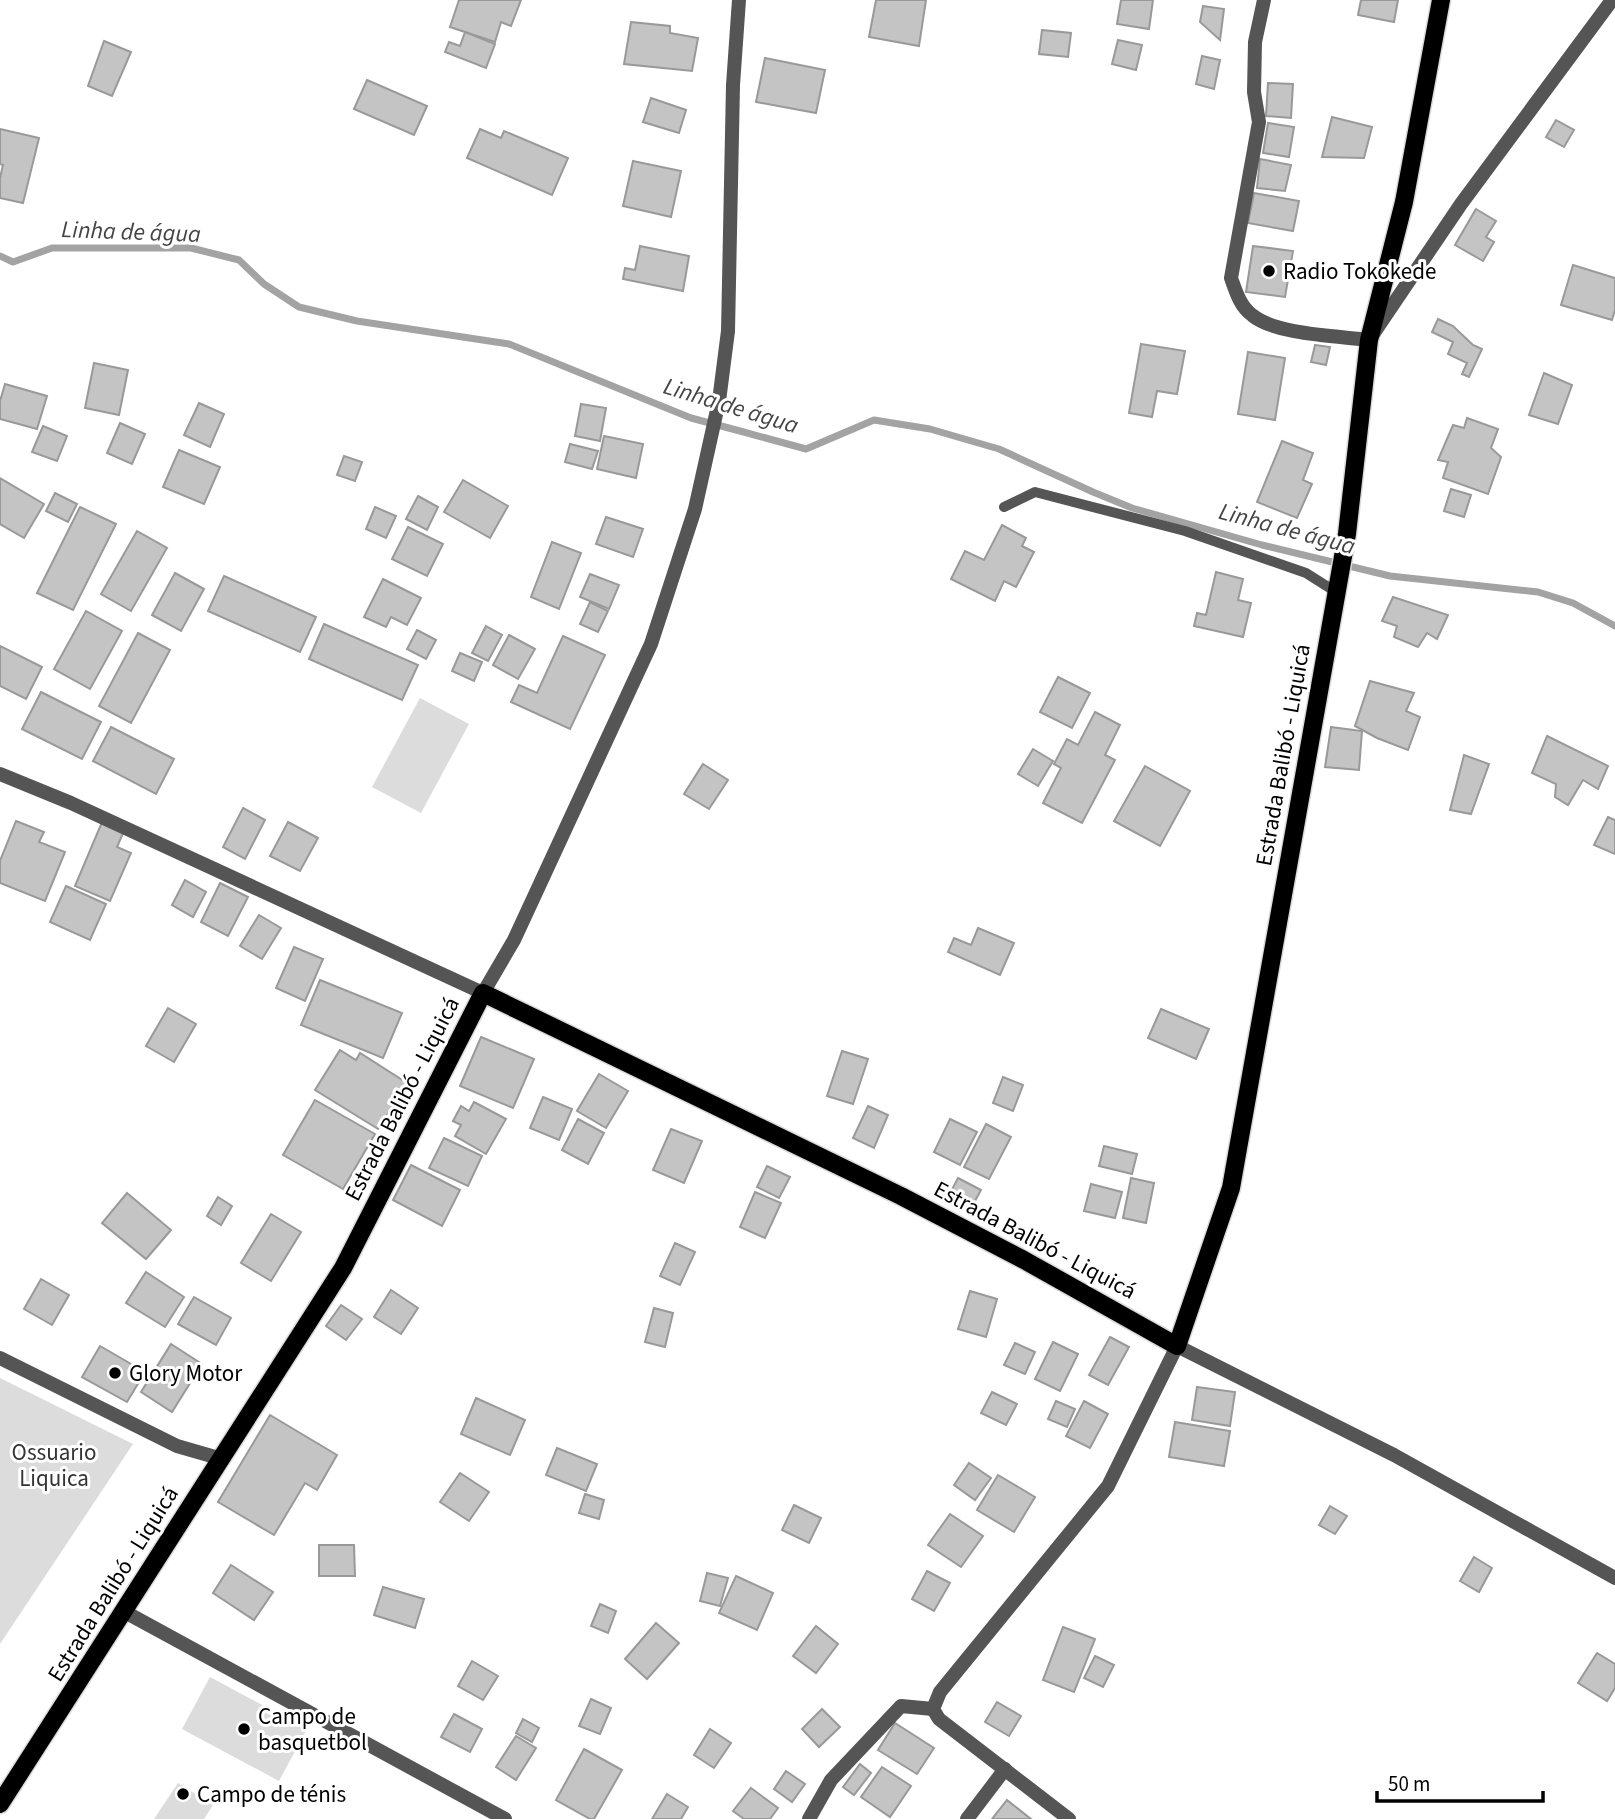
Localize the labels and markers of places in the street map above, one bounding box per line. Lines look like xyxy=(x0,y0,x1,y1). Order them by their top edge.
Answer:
place label: Radio Tokokede xyxy=(1283,255,1436,288)
marker: Radio Tokokede xyxy=(1261,263,1277,279)
place label: Glory Motor xyxy=(129,1357,243,1390)
marker: Glory Motor xyxy=(107,1365,123,1381)
place label: Campo de basquetbol xyxy=(258,1700,367,1759)
marker: Campo de basquetbol xyxy=(236,1721,252,1737)
place label: Campo de ténis xyxy=(197,1778,346,1811)
marker: Campo de ténis xyxy=(175,1786,191,1802)

